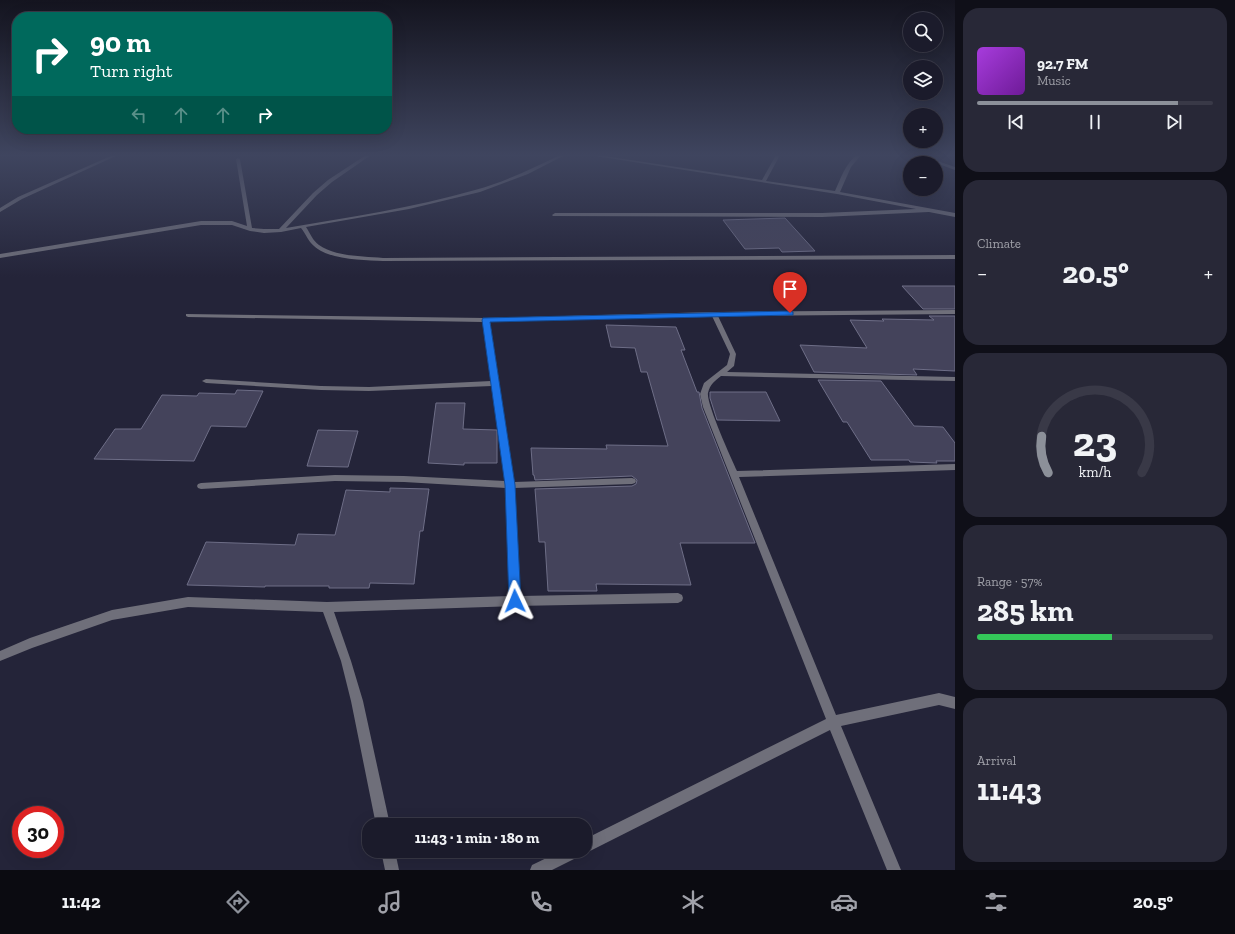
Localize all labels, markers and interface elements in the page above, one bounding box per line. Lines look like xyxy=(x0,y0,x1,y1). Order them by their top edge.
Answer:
map controls xyxy=(903,12,943,196)
button: search xyxy=(903,12,943,52)
text: 90 m xyxy=(90,26,151,59)
icon: right xyxy=(24,28,76,80)
text: 92.7 FM xyxy=(1037,55,1088,73)
text: Turn right xyxy=(90,60,172,82)
button: layers xyxy=(903,60,943,100)
text: Music xyxy=(1037,73,1071,88)
icon: left xyxy=(128,104,150,126)
icon: ahead xyxy=(170,104,192,126)
icon: ahead xyxy=(212,104,234,126)
icon: right xyxy=(254,104,276,126)
button: + xyxy=(903,108,943,148)
icon: previous xyxy=(1005,111,1027,133)
icon: pause xyxy=(1084,111,1106,133)
icon: next xyxy=(1163,111,1185,133)
button: − xyxy=(903,156,943,196)
text: Climate xyxy=(977,236,1021,251)
text: 20.5° xyxy=(1062,255,1129,291)
text: − xyxy=(977,260,987,287)
text: + xyxy=(1204,260,1213,287)
pin xyxy=(773,272,807,313)
icon: arrive xyxy=(779,278,801,300)
text: 23 xyxy=(1073,417,1117,467)
text: km/h xyxy=(1079,464,1111,481)
text: Range · 57% xyxy=(977,574,1042,589)
position arrow xyxy=(494,580,536,622)
text: 285 km xyxy=(977,593,1073,629)
text: Arrival xyxy=(977,753,1016,768)
text: 11:43 xyxy=(977,772,1042,808)
speed limit sign: 30 xyxy=(12,806,64,858)
text: 11:43 · 1 min · 180 m xyxy=(415,829,539,847)
icon: directions xyxy=(224,888,252,916)
icon: music xyxy=(376,888,404,916)
icon: phone xyxy=(527,888,555,916)
icon: climate xyxy=(679,888,707,916)
icon: car xyxy=(830,888,858,916)
icon: filters xyxy=(982,888,1010,916)
text: 11:42 xyxy=(62,891,101,913)
text: 20.5° xyxy=(1133,891,1173,913)

